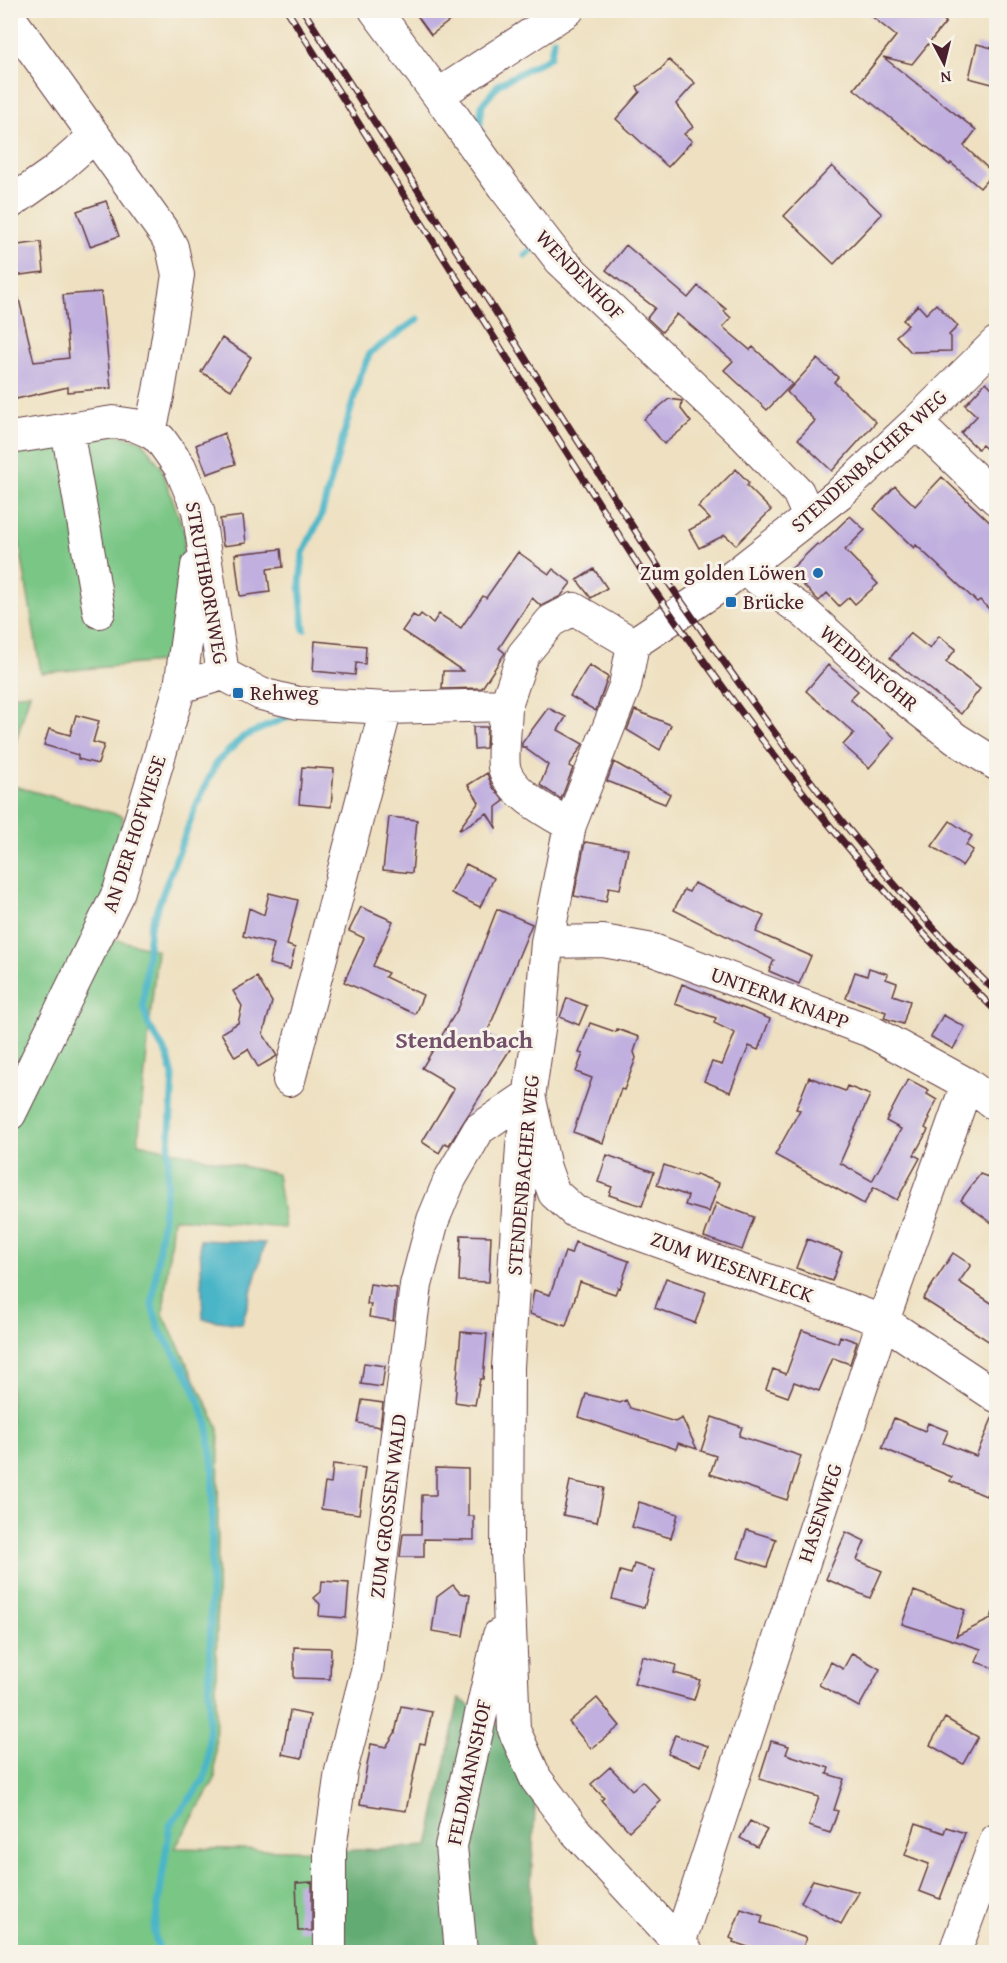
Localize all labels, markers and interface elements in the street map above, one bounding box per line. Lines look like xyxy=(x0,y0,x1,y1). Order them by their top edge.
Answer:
north arrow xyxy=(914,33,974,93)
text: N xyxy=(939,65,953,90)
street label: WENDENHOF xyxy=(529,222,632,327)
street label: STENDENBACHER WEG xyxy=(783,382,954,540)
street label: STRUTHBORNWEG xyxy=(178,499,237,667)
place label: Zum golden Löwen xyxy=(640,557,806,588)
marker: Zum golden Löwen xyxy=(811,566,825,580)
place label: Brücke xyxy=(743,586,804,617)
marker: Brücke xyxy=(724,595,738,609)
street label: WEIDENFOHR xyxy=(813,617,926,719)
place label: Rehweg xyxy=(250,677,319,708)
marker: Rehweg xyxy=(231,686,245,700)
street label: AN DER HOFWIESE xyxy=(93,751,174,917)
street label: UNTERM KNAPP xyxy=(707,958,854,1037)
district label: Stendenbach xyxy=(395,1022,533,1057)
street label: STENDENBACHER WEG xyxy=(498,1073,547,1277)
street label: ZUM WIESENFLECK xyxy=(646,1223,818,1311)
street label: ZUM GROSSEN WALD xyxy=(361,1412,414,1600)
street label: HASENWEG xyxy=(789,1459,850,1566)
street label: FELDMANNSHOF xyxy=(438,1696,499,1848)

